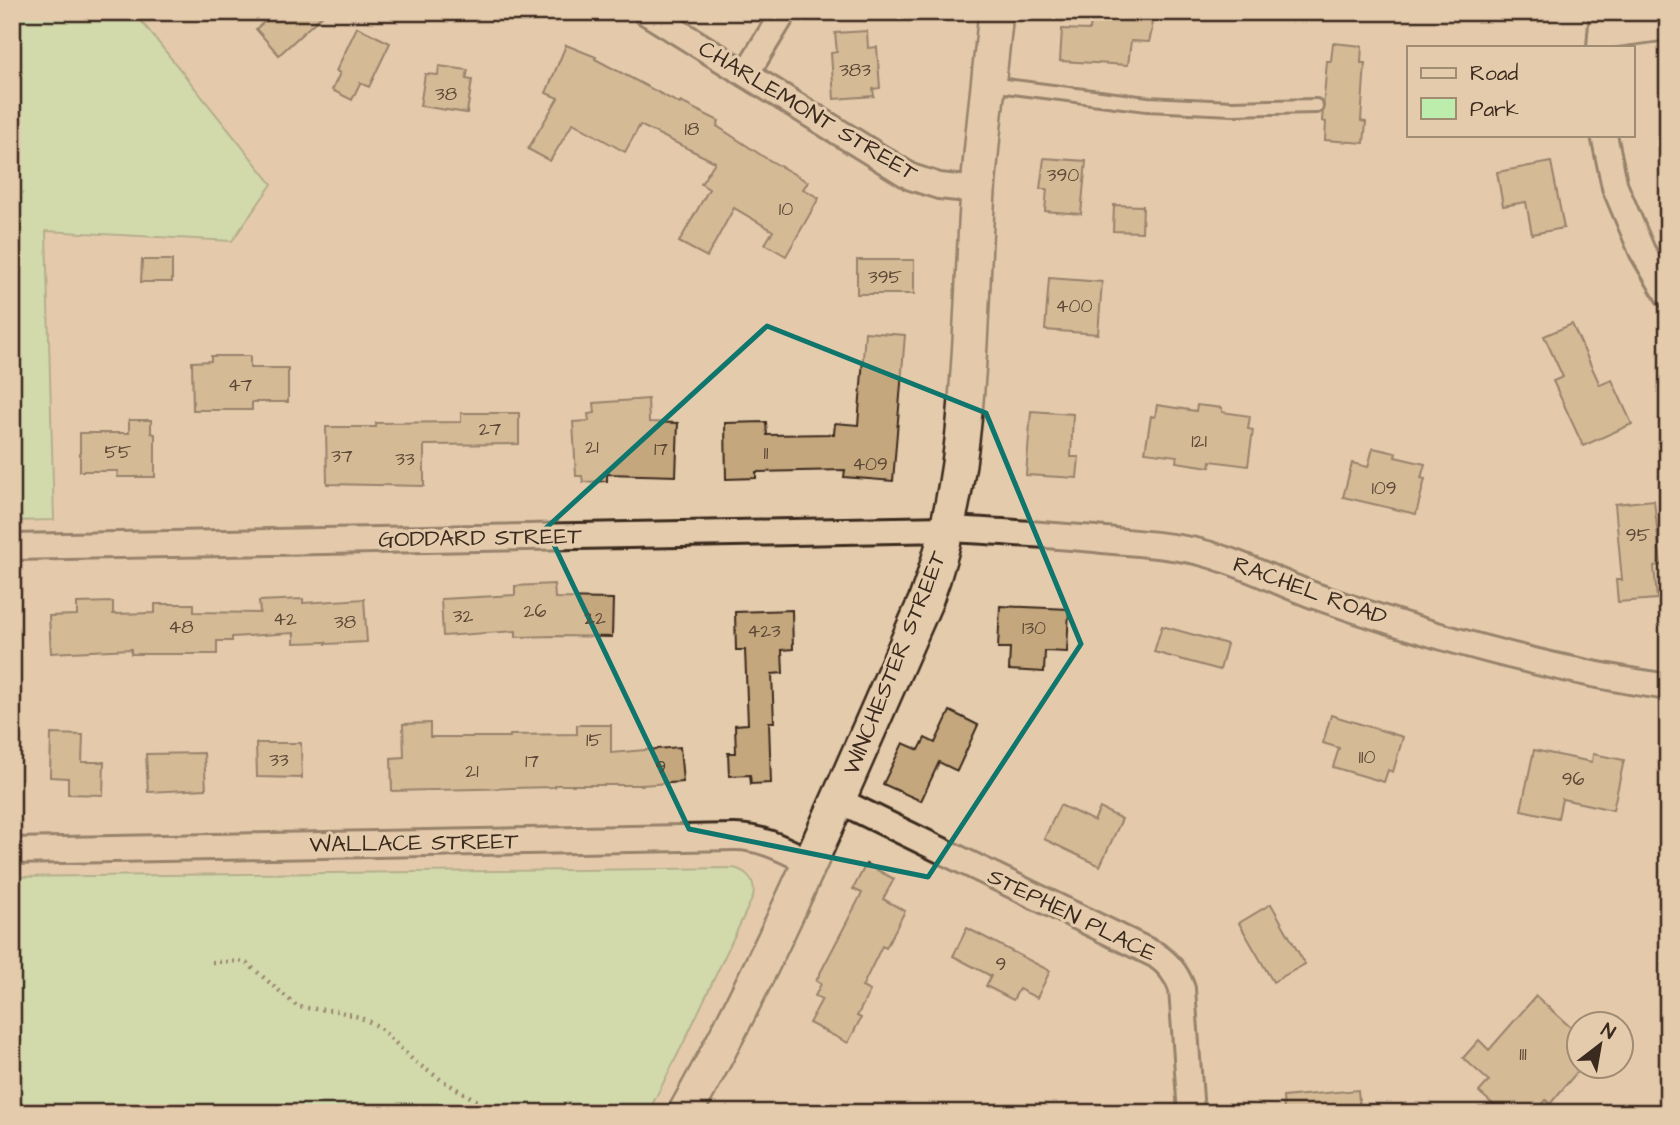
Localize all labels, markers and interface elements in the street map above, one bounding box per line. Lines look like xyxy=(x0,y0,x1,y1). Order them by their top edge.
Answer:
street label: CHARLEMONT STREET xyxy=(692,33,924,190)
legend xyxy=(1407,46,1634,136)
house number: 383 xyxy=(839,57,871,84)
text: Road xyxy=(1470,59,1518,88)
house number: 38 xyxy=(435,81,457,108)
text: Park xyxy=(1470,95,1519,124)
house number: 18 xyxy=(685,116,699,143)
house number: 390 xyxy=(1047,162,1079,189)
house number: 10 xyxy=(779,196,793,223)
house number: 395 xyxy=(868,264,903,291)
house number: 400 xyxy=(1056,293,1092,320)
house number: 47 xyxy=(228,372,253,399)
house number: 27 xyxy=(479,416,502,443)
house number: 121 xyxy=(1191,428,1207,455)
house number: 21 xyxy=(585,434,599,461)
house number: 17 xyxy=(654,436,668,463)
house number: 55 xyxy=(105,439,132,466)
house number: 11 xyxy=(764,440,769,467)
house number: 37 xyxy=(331,443,353,470)
house number: 33 xyxy=(395,446,415,473)
house number: 409 xyxy=(852,451,888,478)
house number: 109 xyxy=(1371,475,1397,502)
street label: GODDARD STREET xyxy=(378,520,583,556)
house number: 95 xyxy=(1626,522,1651,549)
street label: WINCHESTER STREET xyxy=(835,546,955,780)
street label: RACHEL ROAD xyxy=(1229,548,1391,634)
house number: 26 xyxy=(524,598,546,625)
house number: 32 xyxy=(453,603,473,630)
house number: 22 xyxy=(584,605,606,632)
house number: 42 xyxy=(273,606,297,633)
house number: 38 xyxy=(334,609,356,636)
house number: 48 xyxy=(168,614,194,641)
house number: 130 xyxy=(1022,615,1046,642)
house number: 423 xyxy=(747,618,781,645)
house number: 15 xyxy=(586,727,602,754)
house number: 110 xyxy=(1359,744,1375,771)
house number: 33 xyxy=(269,747,289,774)
house number: 17 xyxy=(525,748,539,775)
house number: 9 xyxy=(656,754,666,781)
house number: 21 xyxy=(465,758,479,785)
house number: 96 xyxy=(1562,766,1584,793)
street label: WALLACE STREET xyxy=(309,825,519,861)
street label: STEPHEN PLACE xyxy=(982,860,1162,970)
house number: 9 xyxy=(996,951,1006,978)
north arrow xyxy=(1564,1010,1634,1080)
text: N xyxy=(1596,1017,1620,1046)
house number: 111 xyxy=(1519,1041,1527,1068)

